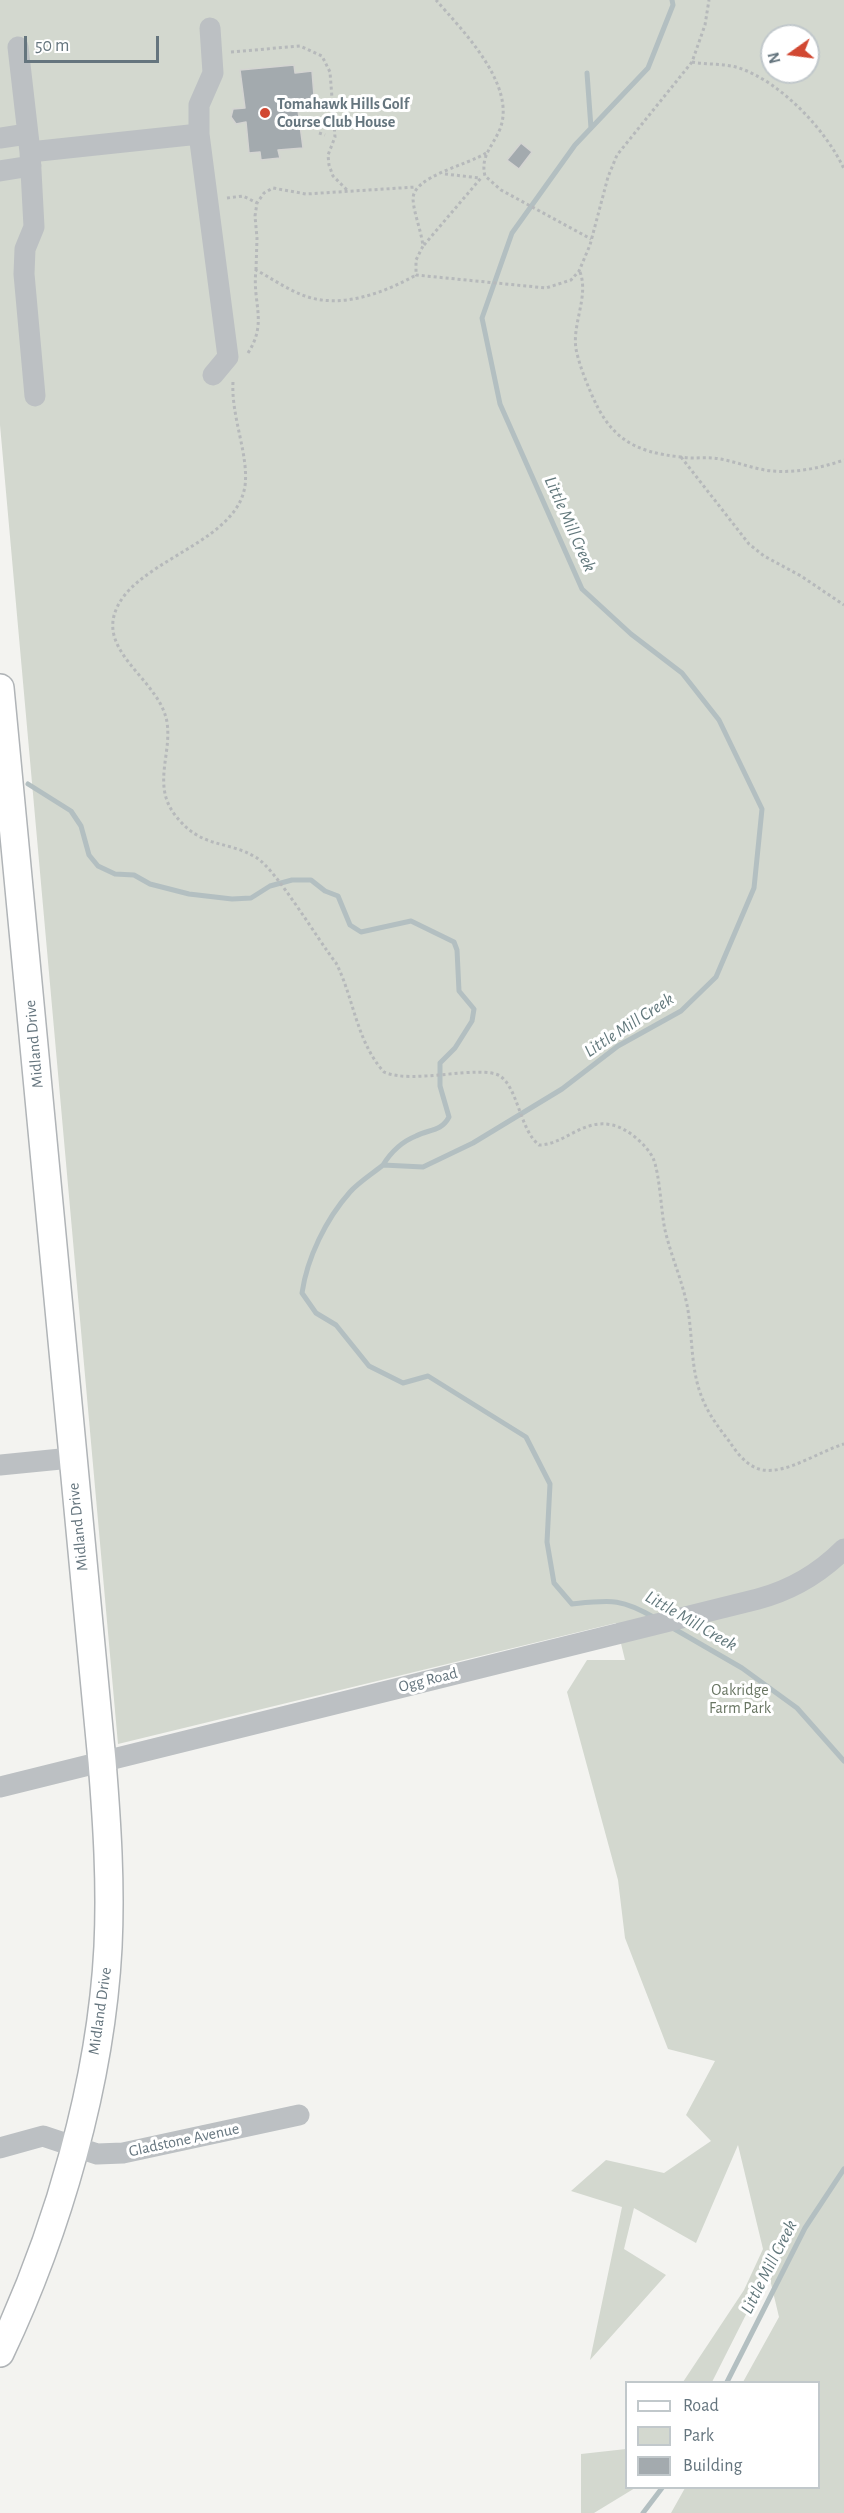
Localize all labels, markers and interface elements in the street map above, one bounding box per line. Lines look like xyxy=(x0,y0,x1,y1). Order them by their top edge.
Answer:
scale bar xyxy=(27,24,162,62)
north arrow xyxy=(760,24,820,84)
text: 50 m xyxy=(35,37,69,55)
text: N xyxy=(765,51,784,65)
place label: Tomahawk Hills Golf Course Club House xyxy=(277,94,409,132)
marker: Tomahawk Hills Golf Course Club House xyxy=(258,106,272,120)
water label: Little Mill Creek xyxy=(539,473,601,575)
water label: Little Mill Creek xyxy=(580,988,678,1062)
street label: Midland Drive xyxy=(21,999,47,1089)
street label: Midland Drive xyxy=(64,1482,92,1572)
water label: Little Mill Creek xyxy=(641,1586,741,1656)
street label: Ogg Road xyxy=(396,1663,460,1697)
park label: Oakridge Farm Park xyxy=(709,1680,771,1718)
street label: Midland Drive xyxy=(84,1966,116,2056)
street label: Gladstone Avenue xyxy=(127,2119,241,2161)
water label: Little Mill Creek xyxy=(736,2217,802,2317)
legend xyxy=(625,2381,820,2489)
text: Road xyxy=(683,2397,719,2415)
text: Park xyxy=(683,2427,714,2445)
text: Building xyxy=(683,2457,742,2475)

